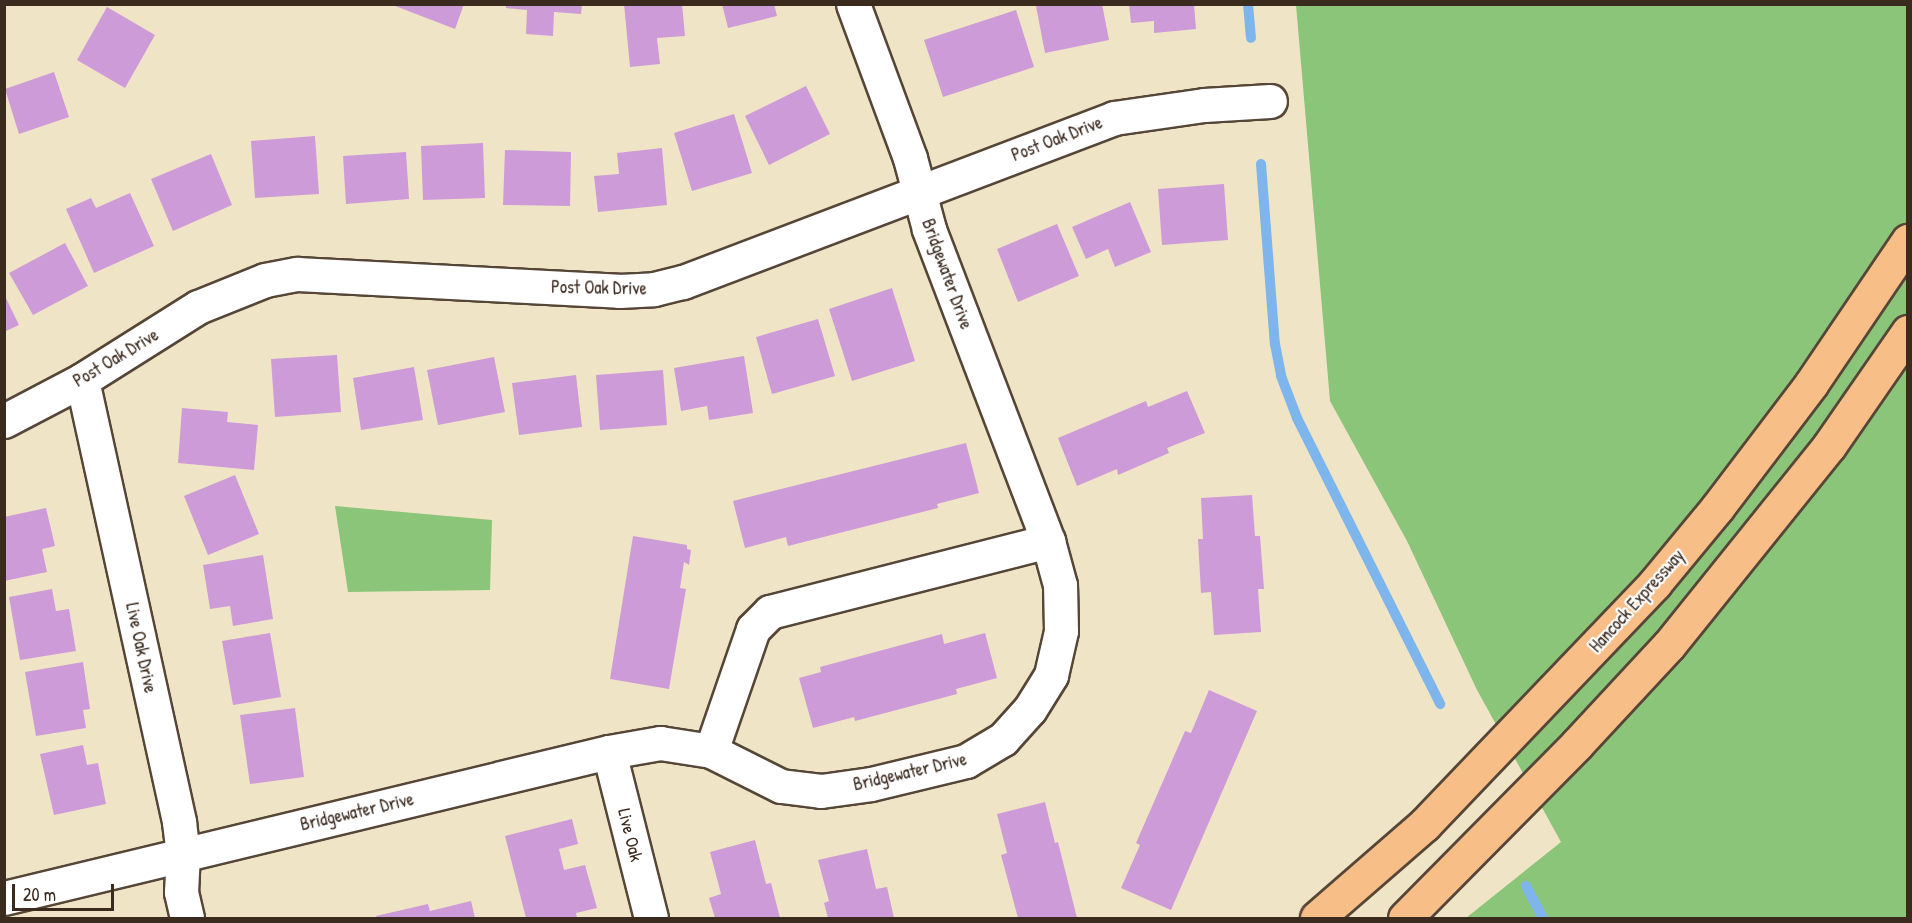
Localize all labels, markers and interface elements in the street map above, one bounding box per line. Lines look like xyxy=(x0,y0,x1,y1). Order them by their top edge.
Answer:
street label: Post Oak Drive xyxy=(1008,112,1106,166)
street label: Bridgewater Drive xyxy=(917,216,977,332)
street label: Post Oak Drive xyxy=(551,276,647,300)
street label: Post Oak Drive xyxy=(69,324,163,392)
street label: Hancock Expressway xyxy=(1585,545,1689,657)
street label: Live Oak Drive xyxy=(121,601,161,695)
street label: Bridgewater Drive xyxy=(851,748,969,796)
street label: Bridgewater Drive xyxy=(298,788,416,836)
street label: Live Oak xyxy=(613,806,647,864)
scale bar xyxy=(15,872,117,910)
text: 20 m xyxy=(23,882,56,907)

